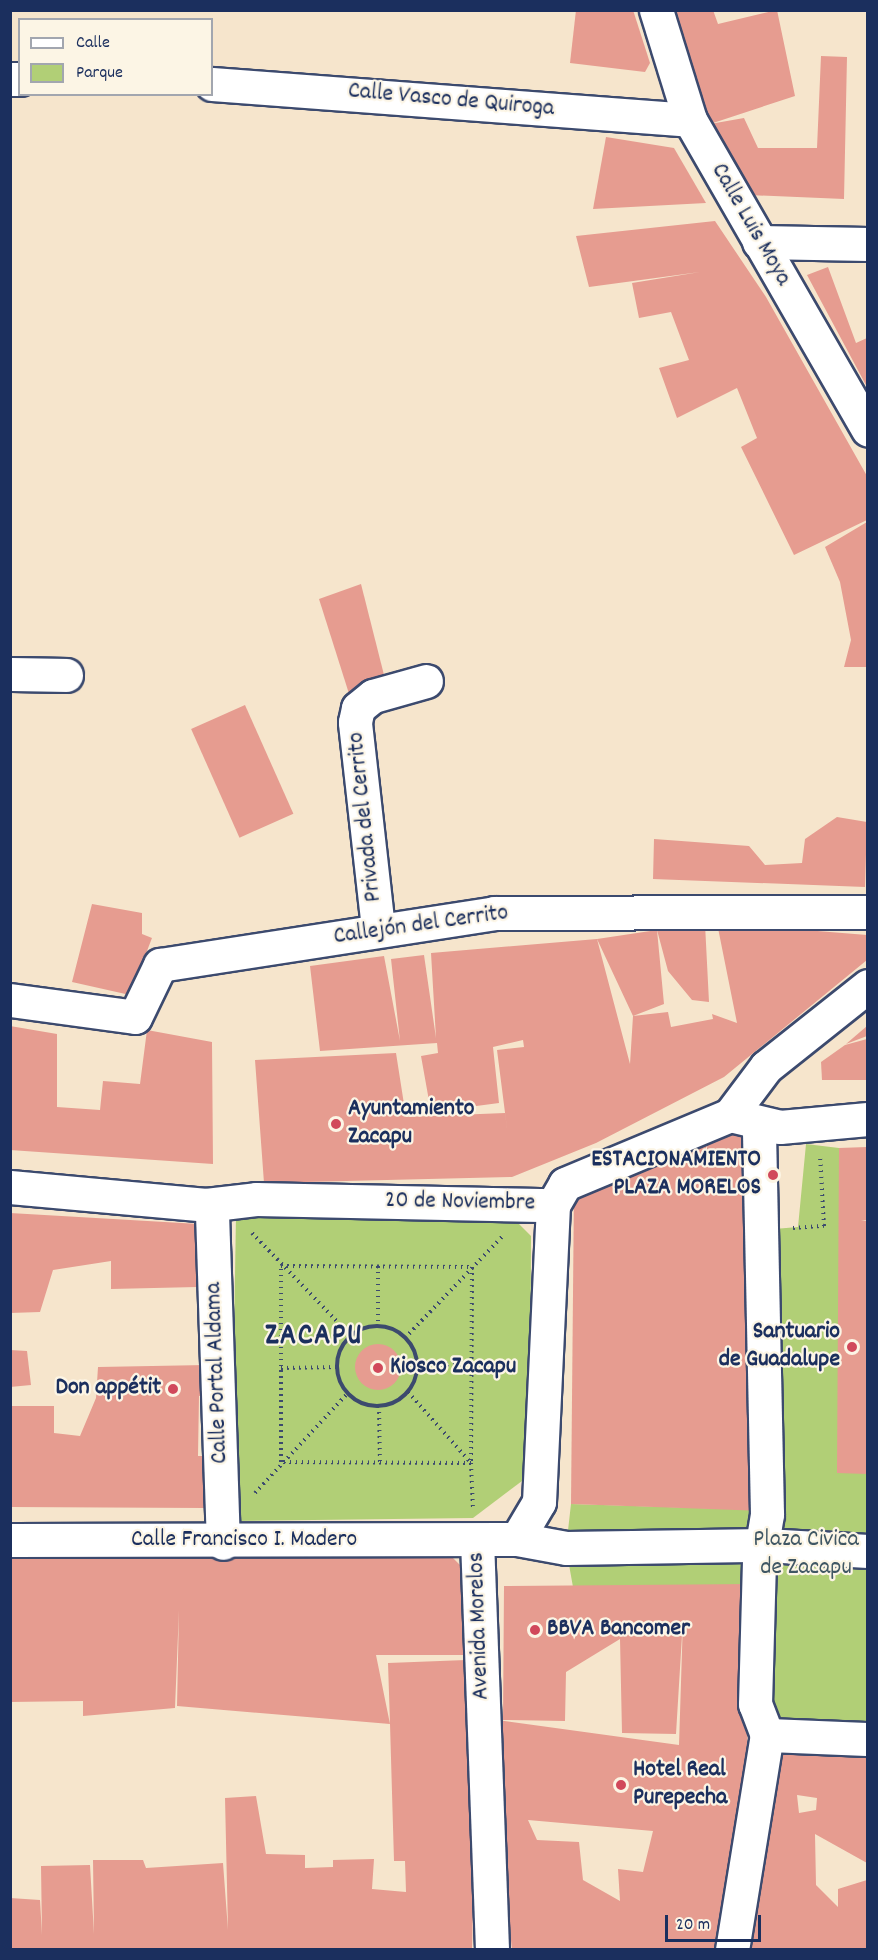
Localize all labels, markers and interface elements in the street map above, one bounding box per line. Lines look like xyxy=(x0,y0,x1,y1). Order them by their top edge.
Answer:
legend xyxy=(18,18,213,96)
text: Calle xyxy=(76,31,110,56)
text: Parque xyxy=(76,61,123,86)
street label: Calle Vasco de Quiroga xyxy=(347,78,555,124)
street label: Calle Luis Moya xyxy=(703,159,797,291)
street label: Privada del Cerrito xyxy=(343,731,389,903)
street label: Callejón del Cerrito xyxy=(332,900,510,952)
place label: Ayuntamiento Zacapu xyxy=(348,1096,474,1152)
marker: Ayuntamiento Zacapu xyxy=(329,1117,343,1131)
place label: ESTACIONAMIENTO PLAZA MORELOS xyxy=(591,1147,761,1203)
marker: ESTACIONAMIENTO PLAZA MORELOS xyxy=(766,1168,780,1182)
street label: 20 de Noviembre xyxy=(385,1187,535,1219)
street label: Calle Portal Aldama xyxy=(200,1282,236,1464)
place label: Santuario de Guadalupe xyxy=(719,1319,840,1375)
district label: ZACAPU xyxy=(265,1320,363,1356)
marker: Santuario de Guadalupe xyxy=(845,1340,859,1354)
place label: Kiosco Zacapu xyxy=(390,1354,516,1382)
marker: Kiosco Zacapu xyxy=(371,1361,385,1375)
place label: Don appétit xyxy=(56,1375,161,1403)
marker: Don appétit xyxy=(166,1382,180,1396)
street label: Calle Francisco I. Madero xyxy=(131,1527,357,1555)
park label: Plaza Civica de Zacapu xyxy=(753,1527,859,1583)
street label: Avenida Morelos xyxy=(463,1552,497,1700)
place label: BBVA Bancomer xyxy=(547,1616,690,1644)
marker: BBVA Bancomer xyxy=(528,1623,542,1637)
place label: Hotel Real Purepecha xyxy=(633,1757,727,1813)
marker: Hotel Real Purepecha xyxy=(614,1778,628,1792)
scale bar xyxy=(668,1903,764,1941)
text: 20 m xyxy=(676,1913,710,1938)

